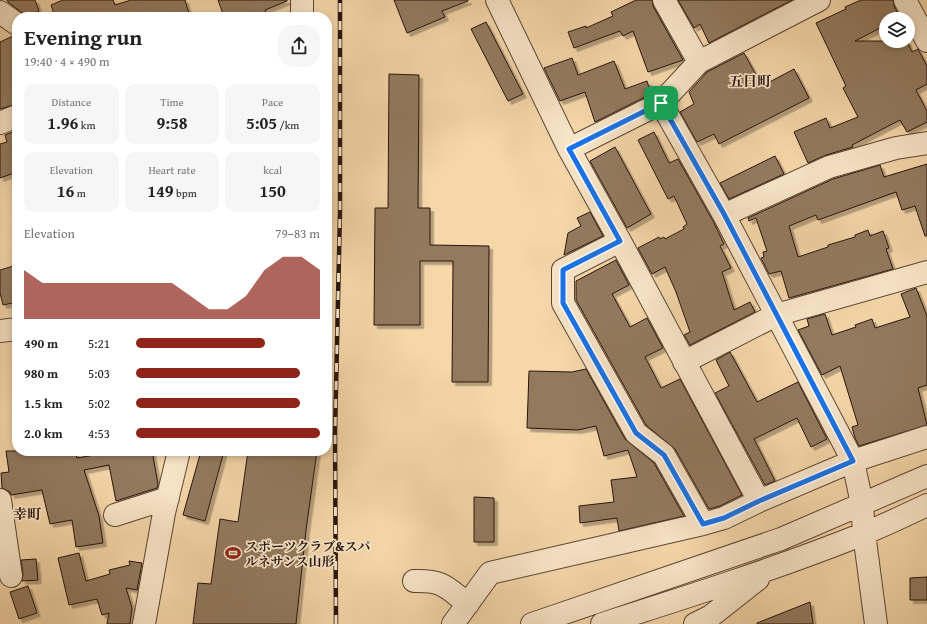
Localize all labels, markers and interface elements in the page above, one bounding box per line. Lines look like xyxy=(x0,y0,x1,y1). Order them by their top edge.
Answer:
map controls xyxy=(879,12,915,48)
button: layers xyxy=(879,12,915,48)
text: Evening run xyxy=(24,21,142,53)
button: share xyxy=(278,25,320,67)
text: 19:40 · 4 × 490 m xyxy=(24,52,110,71)
district label: 五日町 xyxy=(729,71,772,91)
pin xyxy=(644,86,678,120)
icon: arrive xyxy=(650,92,672,114)
text: Distance xyxy=(52,94,91,110)
text: Time xyxy=(160,94,184,110)
text: Pace xyxy=(262,94,283,110)
text: 1.96 xyxy=(47,110,78,135)
text: 9:58 xyxy=(156,110,188,135)
text: 5:05 xyxy=(246,110,277,135)
text: km xyxy=(78,117,95,133)
text: /km xyxy=(277,117,299,133)
text: Elevation xyxy=(50,162,93,178)
text: Heart rate xyxy=(148,162,196,178)
text: kcal xyxy=(263,162,282,178)
text: 16 xyxy=(57,178,74,203)
text: 149 xyxy=(147,178,174,203)
text: 150 xyxy=(259,178,286,203)
text: m xyxy=(74,185,86,201)
text: bpm xyxy=(174,185,197,201)
text: Elevation xyxy=(24,224,75,243)
text: 79–83 m xyxy=(275,224,320,243)
text: 490 m xyxy=(24,334,58,353)
text: 5:21 xyxy=(88,334,110,353)
text: 980 m xyxy=(24,364,58,383)
text: 5:03 xyxy=(88,364,110,383)
text: 1.5 km xyxy=(24,394,63,413)
text: 5:02 xyxy=(88,394,110,413)
text: 2.0 km xyxy=(24,424,63,443)
text: 4:53 xyxy=(88,424,110,443)
district label: 幸町 xyxy=(13,504,42,524)
place label: スポーツクラブ&スパ ルネサンス山形 xyxy=(245,537,370,571)
sports icon: スポーツクラブ&スパ ルネサンス山形 xyxy=(224,544,242,562)

